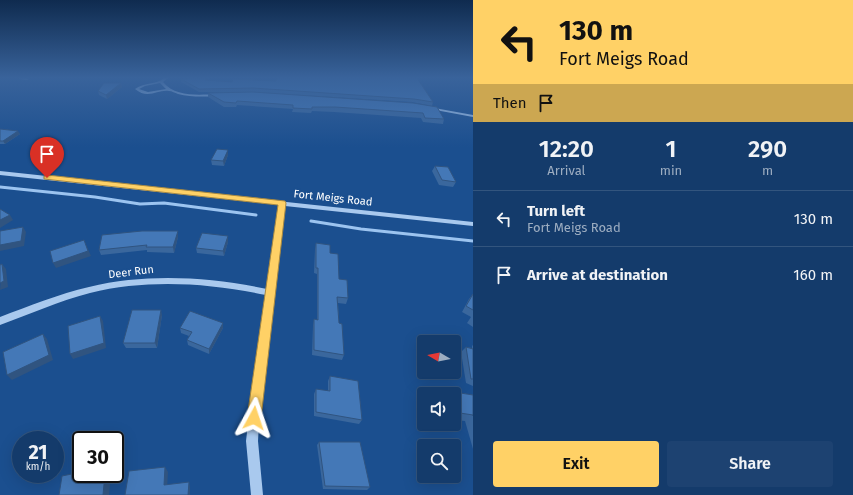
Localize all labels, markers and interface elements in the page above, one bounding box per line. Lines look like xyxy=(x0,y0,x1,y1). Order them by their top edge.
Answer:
text: 130 m xyxy=(559,14,633,47)
icon: left xyxy=(493,16,545,68)
text: Fort Meigs Road xyxy=(559,48,689,70)
icon: arrive xyxy=(535,92,557,114)
text: Then xyxy=(493,94,527,112)
text: 12:20 xyxy=(539,135,594,163)
text: 1 xyxy=(665,135,676,163)
text: 290 xyxy=(748,135,787,163)
pin xyxy=(30,137,64,178)
icon: arrive xyxy=(36,143,58,165)
text: Arrival xyxy=(547,163,585,178)
text: min xyxy=(660,163,682,178)
text: m xyxy=(762,163,773,178)
street label: Fort Meigs Road xyxy=(293,187,373,209)
text: Turn left xyxy=(527,202,585,220)
icon: left xyxy=(493,208,515,230)
text: 130 m xyxy=(794,210,833,228)
text: Fort Meigs Road xyxy=(527,220,621,235)
street label: Deer Run xyxy=(108,263,154,281)
icon: arrive xyxy=(493,264,515,286)
text: Arrive at destination xyxy=(527,266,668,284)
text: 160 m xyxy=(793,266,833,284)
north arrow xyxy=(417,335,461,379)
map controls xyxy=(417,335,461,483)
button: sound xyxy=(417,387,461,431)
position arrow xyxy=(233,397,275,439)
speed limit sign: 30 xyxy=(72,431,124,483)
button: search xyxy=(417,439,461,483)
text: 21 xyxy=(28,440,48,464)
button: Exit xyxy=(493,441,659,487)
button: Share xyxy=(667,441,833,487)
text: km/h xyxy=(26,461,50,473)

